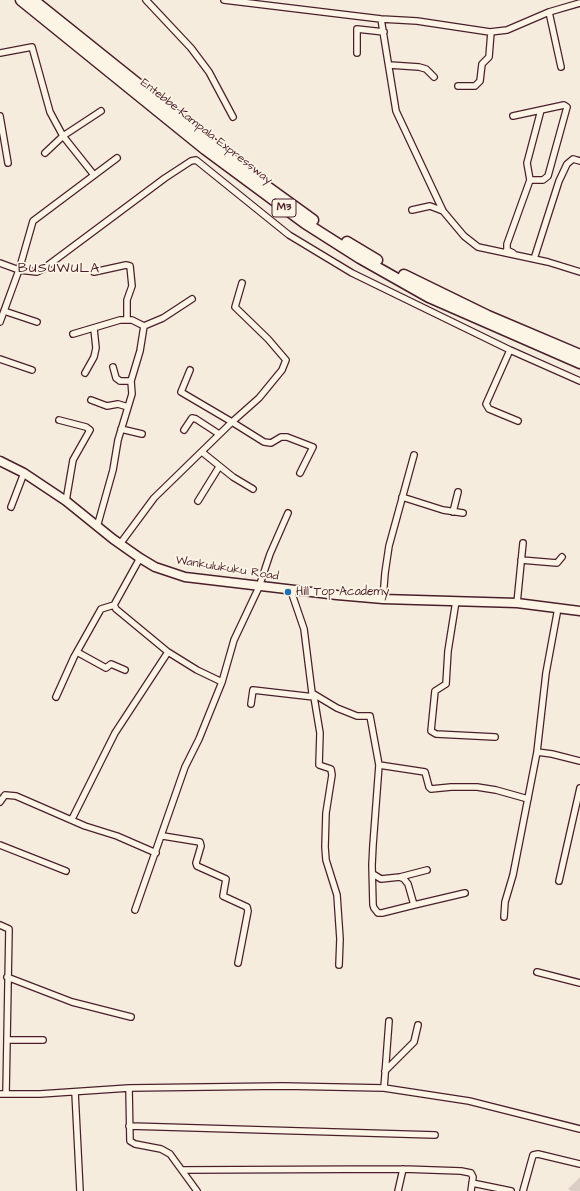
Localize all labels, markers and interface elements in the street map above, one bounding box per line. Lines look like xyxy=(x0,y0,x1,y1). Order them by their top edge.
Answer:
street label: Entebbe–Kampala Expressway xyxy=(137,76,275,188)
road number: M3 xyxy=(272,199,296,217)
district label: BUSUWULA xyxy=(18,261,100,277)
street label: Wankulukuku Road xyxy=(174,554,280,584)
place label: Hill Top Academy xyxy=(296,585,389,599)
marker: Hill Top Academy xyxy=(283,587,293,597)

